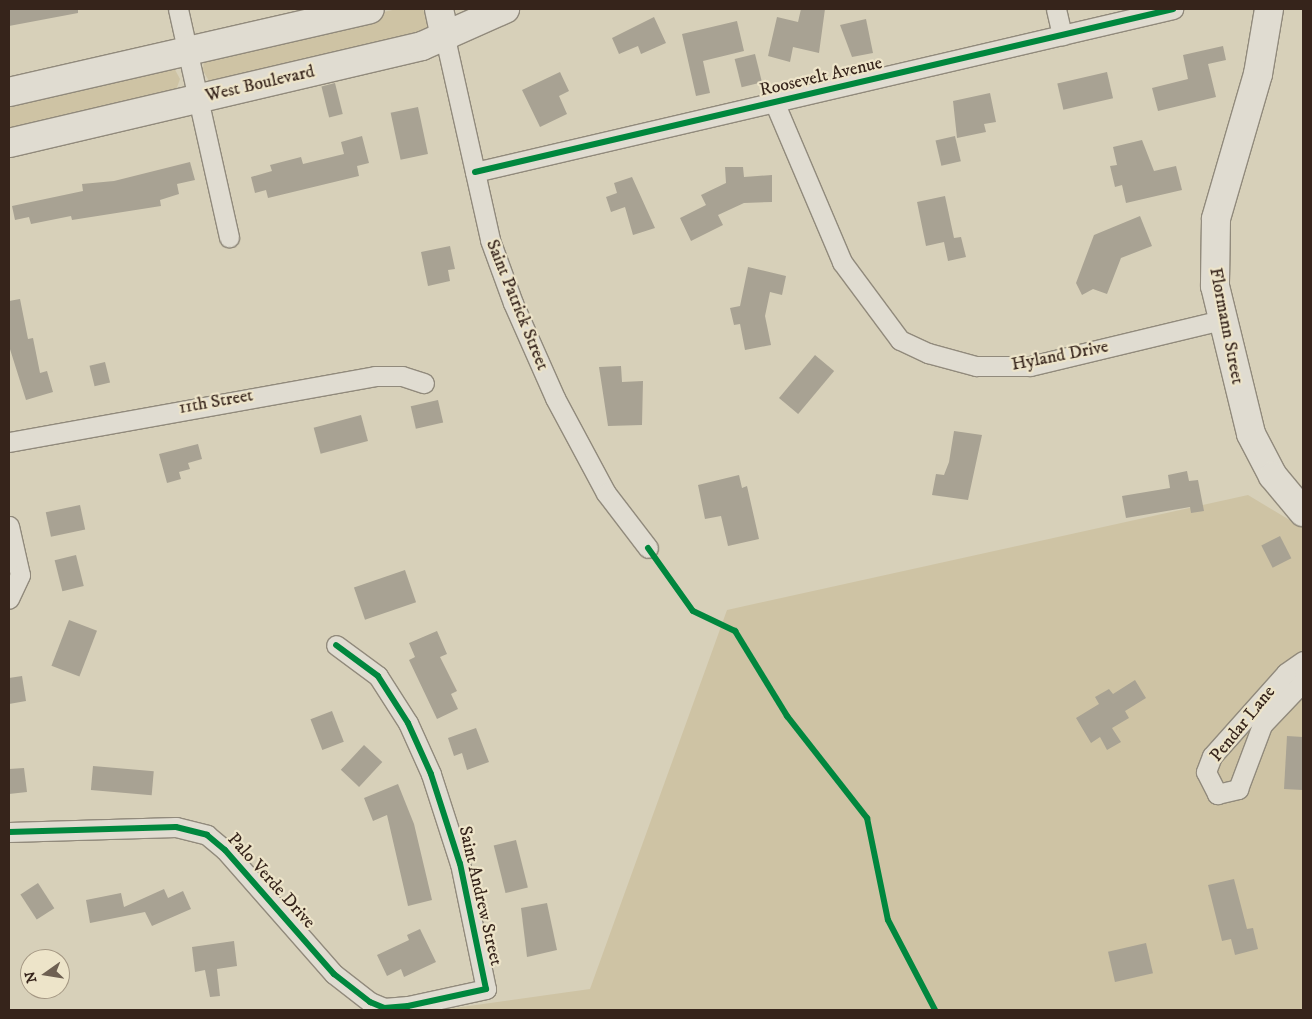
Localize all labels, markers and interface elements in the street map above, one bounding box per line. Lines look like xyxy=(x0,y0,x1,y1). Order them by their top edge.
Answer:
street label: Roosevelt Avenue xyxy=(758,52,884,102)
street label: West Boulevard xyxy=(203,61,317,107)
street label: Saint Patrick Street xyxy=(481,237,553,373)
street label: Flormann Street xyxy=(1204,266,1248,386)
street label: Hyland Drive xyxy=(1010,336,1110,376)
street label: 11th Street xyxy=(177,385,255,419)
street label: Pendar Lane xyxy=(1206,682,1280,766)
street label: Saint Andrew Street xyxy=(453,824,507,968)
street label: Palo Verde Drive xyxy=(223,829,319,933)
north arrow xyxy=(20,949,70,999)
text: N xyxy=(21,970,41,985)

